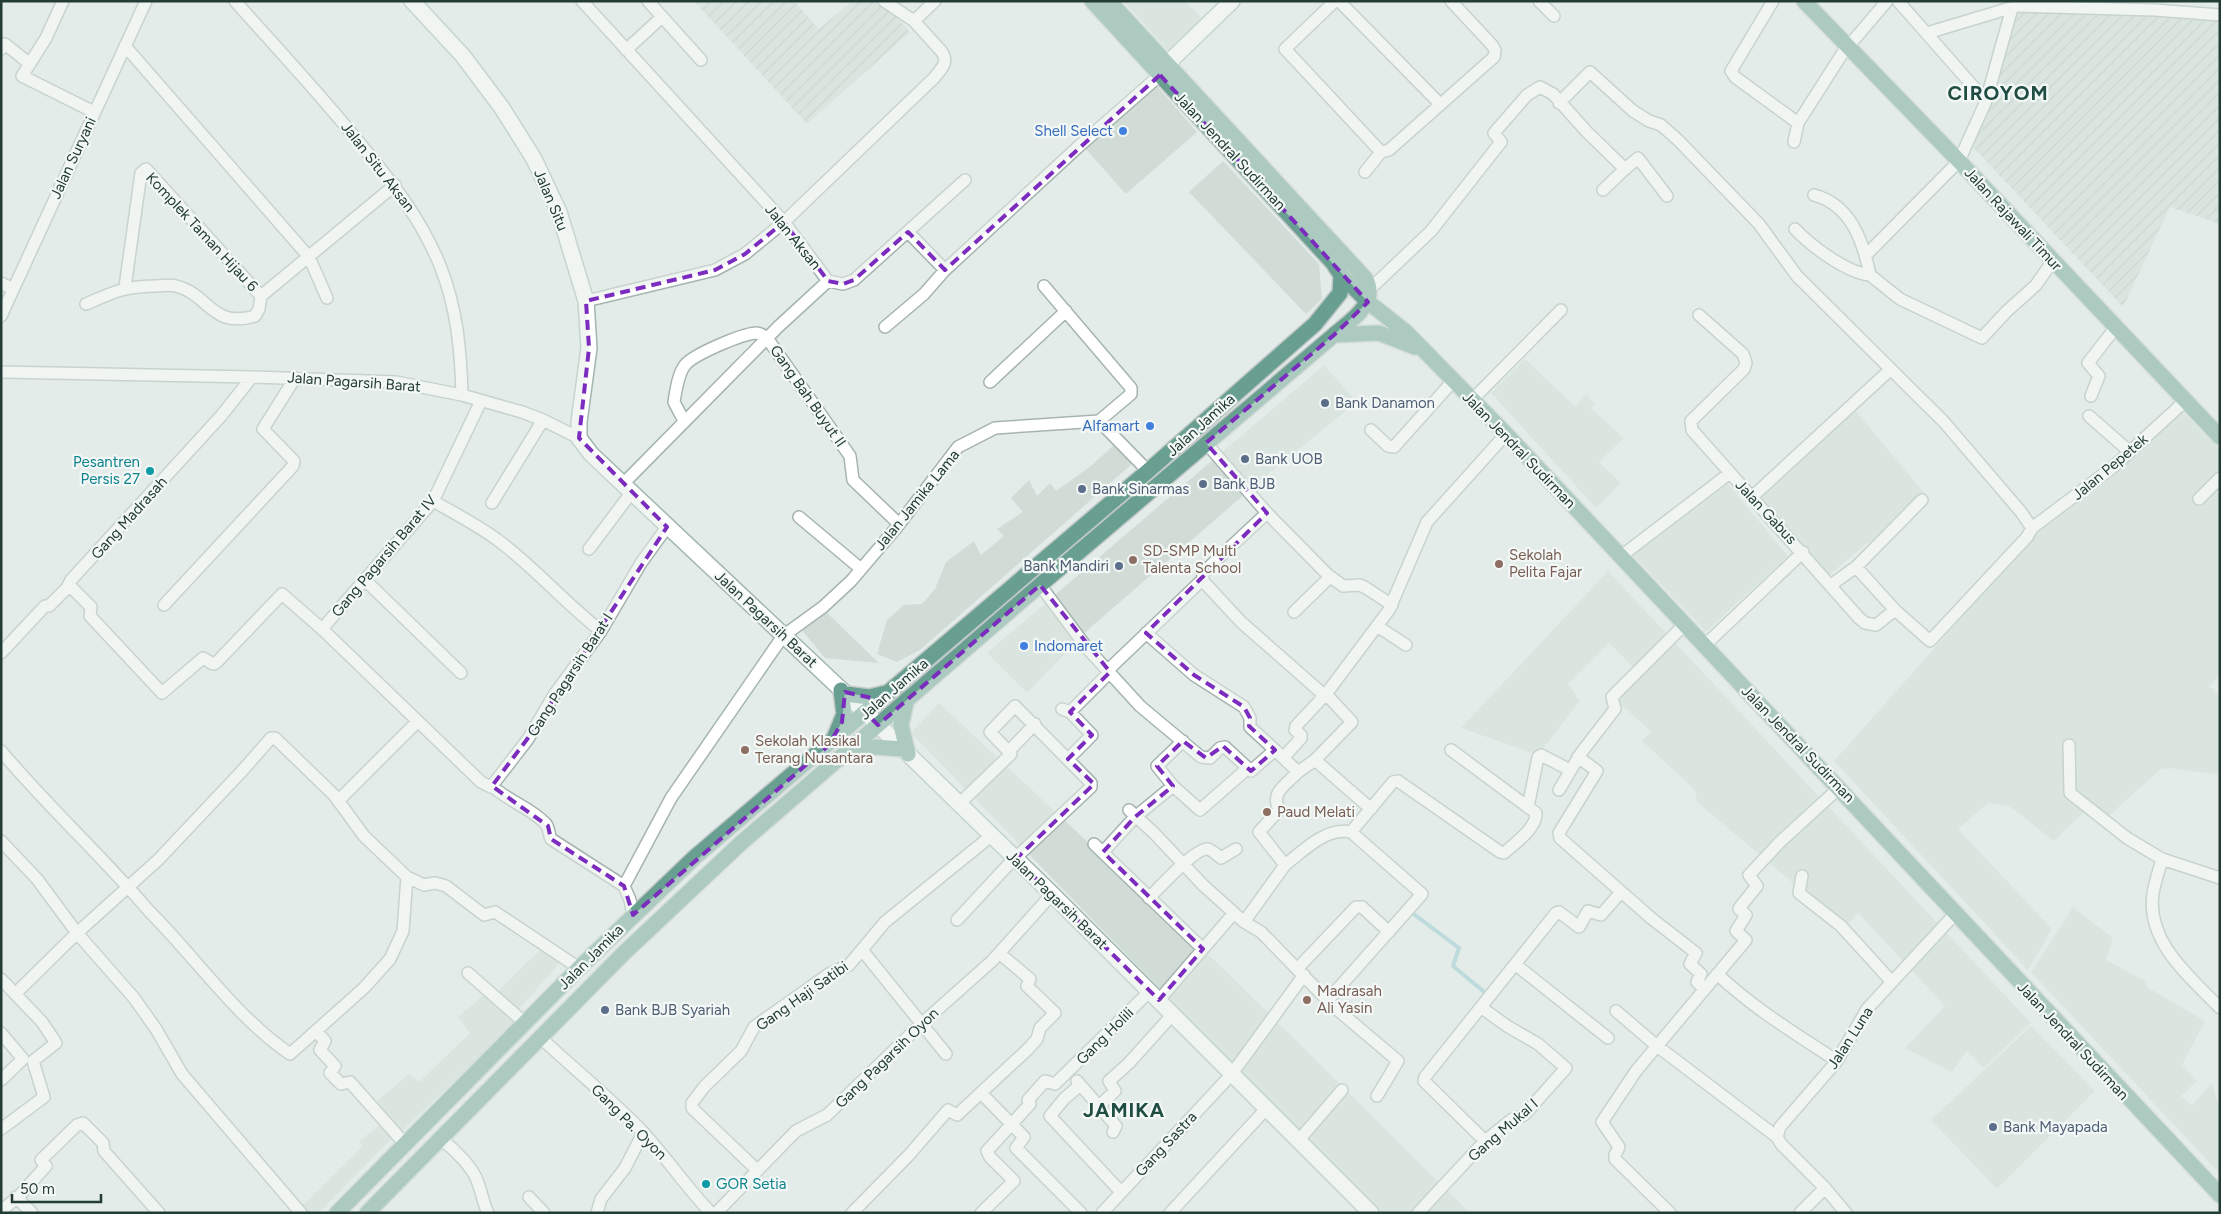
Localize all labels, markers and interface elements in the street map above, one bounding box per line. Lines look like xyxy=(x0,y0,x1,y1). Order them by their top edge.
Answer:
district label: CIROYOM xyxy=(1947,81,2049,105)
street label: Jalan Jendral Sudirman xyxy=(1171,88,1289,214)
street label: Jalan Suryani xyxy=(46,114,100,202)
street label: Jalan Situ Aksan xyxy=(337,118,419,216)
place label: Shell Select xyxy=(1034,122,1113,140)
marker: Shell Select xyxy=(1117,125,1129,137)
street label: Jalan Rajawali Timur xyxy=(1960,164,2066,274)
street label: Jalan Situ xyxy=(530,167,572,233)
street label: Komplek Taman Hijau 6 xyxy=(142,169,262,296)
street label: Jalan Aksan xyxy=(761,201,825,273)
street label: Gang Bah Buyut II xyxy=(766,342,850,450)
street label: Jalan Pagarsih Barat xyxy=(287,368,422,396)
street label: Jalan Jendral Sudirman xyxy=(1459,388,1579,512)
street label: Jalan Jamika xyxy=(1163,390,1239,460)
place label: Bank Danamon xyxy=(1335,394,1435,412)
marker: Bank Danamon xyxy=(1319,397,1331,409)
place label: Alfamart xyxy=(1082,417,1140,435)
marker: Alfamart xyxy=(1144,420,1156,432)
street label: Jalan Pepetek xyxy=(2068,430,2152,504)
street label: Jalan Jamika Lama xyxy=(871,446,963,554)
place label: Bank UOB xyxy=(1255,450,1323,468)
place label: Pesantren Persis 27 xyxy=(73,453,140,488)
marker: Bank UOB xyxy=(1239,453,1251,465)
marker: Pesantren Persis 27 xyxy=(144,465,156,477)
street label: Gang Madrasah xyxy=(87,473,171,563)
place label: Bank BJB xyxy=(1213,475,1275,493)
street label: Jalan Gabus xyxy=(1732,476,1800,548)
marker: Bank BJB xyxy=(1197,478,1209,490)
place label: Bank Sinarmas xyxy=(1092,480,1189,498)
marker: Bank Sinarmas xyxy=(1076,483,1088,495)
street label: Gang Pagarsih Barat IV xyxy=(328,491,441,621)
place label: SD-SMP Multi Talenta School xyxy=(1143,542,1241,577)
place label: Sekolah Pelita Fajar xyxy=(1509,546,1582,581)
marker: SD-SMP Multi Talenta School xyxy=(1127,554,1139,566)
place label: Bank Mandiri xyxy=(1023,557,1109,575)
marker: Sekolah Pelita Fajar xyxy=(1493,558,1505,570)
marker: Bank Mandiri xyxy=(1113,560,1125,572)
street label: Jalan Pagarsih Barat xyxy=(711,567,821,671)
street label: Gang Pagarsih Barat I xyxy=(523,610,617,740)
place label: Indomaret xyxy=(1034,637,1104,655)
marker: Indomaret xyxy=(1018,640,1030,652)
street label: Jalan Jamika xyxy=(856,654,932,724)
street label: Jalan Jendral Sudirman xyxy=(1738,682,1858,806)
place label: Sekolah Klasikal Terang Nusantara xyxy=(755,732,873,767)
marker: Sekolah Klasikal Terang Nusantara xyxy=(739,744,751,756)
place label: Paud Melati xyxy=(1277,803,1355,821)
marker: Paud Melati xyxy=(1261,806,1273,818)
street label: Jalan Pagarsih Barat xyxy=(1003,847,1112,953)
street label: Jalan Jamika xyxy=(555,921,627,993)
street label: Gang Haji Satibi xyxy=(752,958,852,1034)
street label: Jalan Jendral Sudirman xyxy=(2014,978,2132,1104)
place label: Madrasah Ali Yasin xyxy=(1317,982,1382,1017)
marker: Madrasah Ali Yasin xyxy=(1301,994,1313,1006)
place label: Bank BJB Syariah xyxy=(615,1001,730,1019)
street label: Jalan Luna xyxy=(1823,1003,1877,1073)
marker: Bank BJB Syariah xyxy=(599,1004,611,1016)
street label: Gang Pagarsih Oyon xyxy=(832,1004,942,1112)
street label: Gang Holili xyxy=(1073,1004,1137,1068)
street label: Gang Pa. Oyon xyxy=(588,1081,670,1163)
street label: Gang Mukal I xyxy=(1464,1095,1542,1165)
district label: JAMIKA xyxy=(1083,1098,1165,1122)
street label: Gang Sastra xyxy=(1131,1108,1201,1180)
place label: Bank Mayapada xyxy=(2003,1118,2108,1136)
marker: Bank Mayapada xyxy=(1987,1121,1999,1133)
scale bar xyxy=(12,1172,101,1204)
place label: GOR Setia xyxy=(716,1175,786,1193)
marker: GOR Setia xyxy=(700,1178,712,1190)
text: 50 m xyxy=(20,1180,55,1198)

